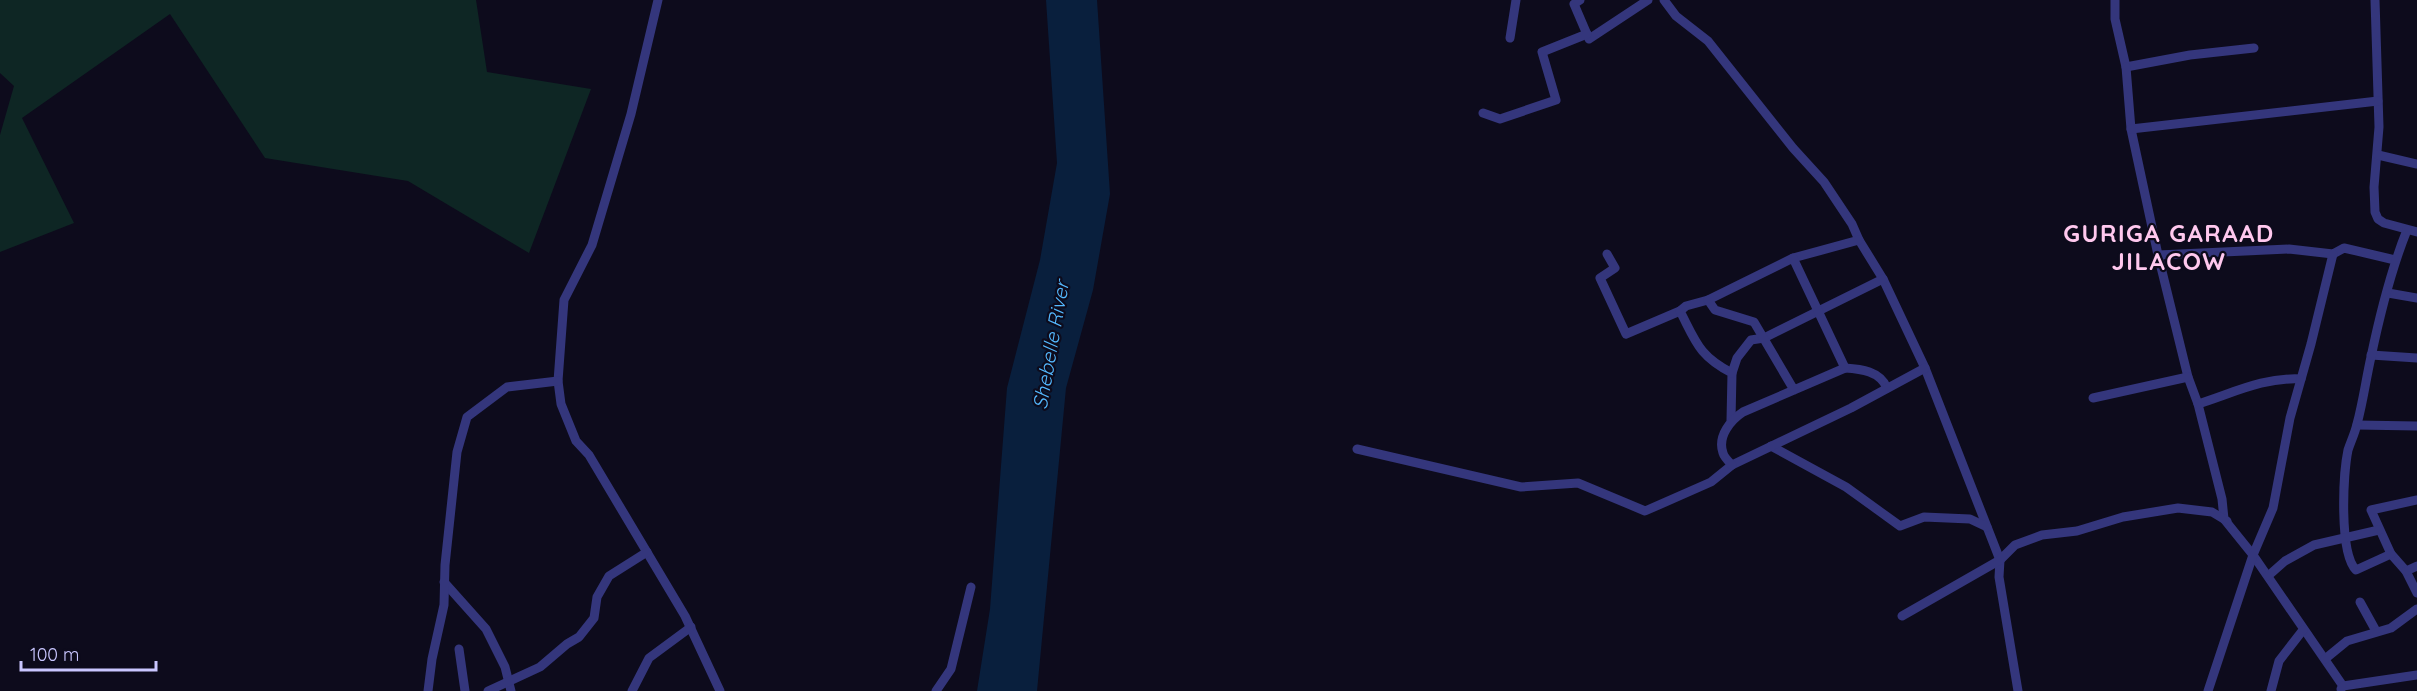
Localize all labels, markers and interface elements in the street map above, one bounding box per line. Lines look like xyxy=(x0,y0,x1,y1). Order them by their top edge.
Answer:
district label: GURIGA GARAAD JILACOW xyxy=(2063,218,2275,276)
water label: Shebelle River xyxy=(1027,276,1075,411)
scale bar xyxy=(21,634,156,672)
text: 100 m xyxy=(30,643,79,666)

